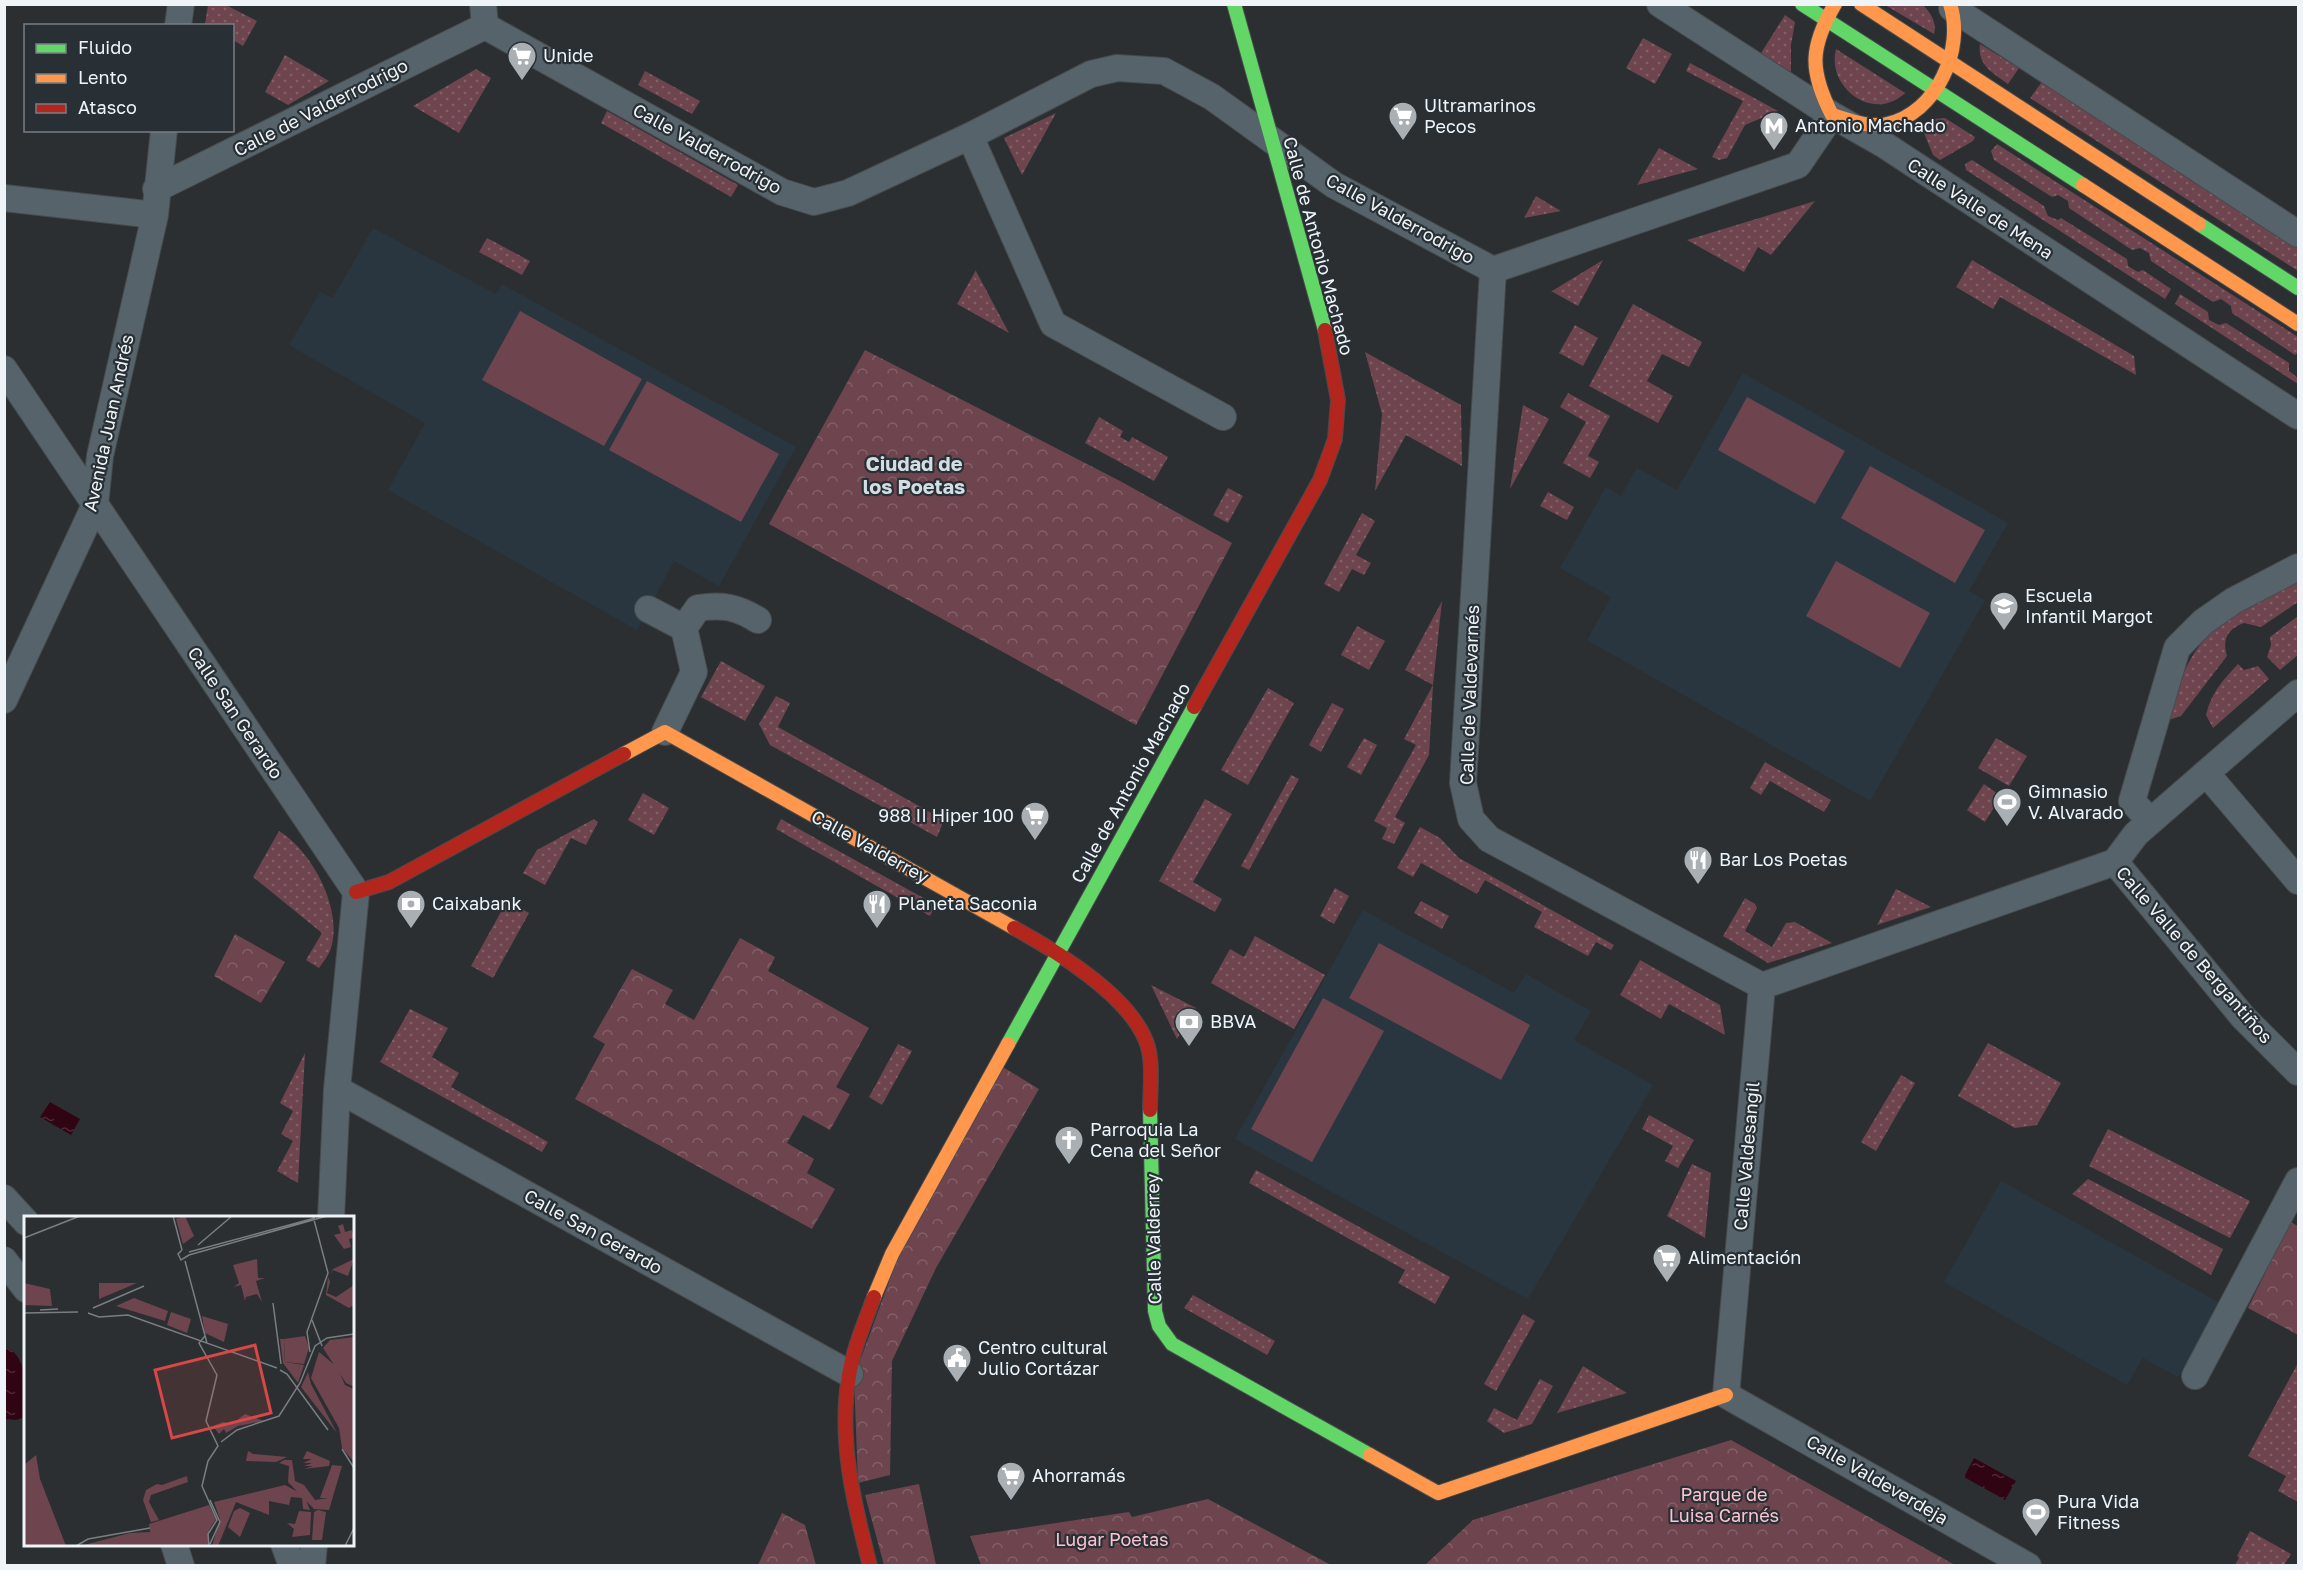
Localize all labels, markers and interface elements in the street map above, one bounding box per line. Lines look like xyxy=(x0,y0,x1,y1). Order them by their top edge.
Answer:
legend xyxy=(24,24,234,132)
text: Fluido xyxy=(78,36,132,58)
supermarket icon: Unide xyxy=(506,40,538,82)
place label: Unide xyxy=(543,44,594,66)
street label: Calle de Valderrodrigo xyxy=(230,54,411,161)
text: Lento xyxy=(78,66,127,88)
place label: Ultramarinos Pecos xyxy=(1424,94,1536,137)
text: Atasco xyxy=(78,96,137,118)
street label: Calle Valderrodrigo xyxy=(629,98,786,198)
supermarket icon: Ultramarinos Pecos xyxy=(1387,100,1419,142)
metro station icon: Antonio Machado xyxy=(1758,110,1790,152)
place label: Antonio Machado xyxy=(1795,114,1946,136)
street label: Calle de Antonio Machado xyxy=(1279,134,1359,357)
street label: Calle Valle de Mena xyxy=(1904,153,2058,263)
street label: Calle Valderrodrigo xyxy=(1322,168,1479,268)
street label: Avenida Juan Andrés xyxy=(79,332,138,513)
district label: Ciudad de los Poetas xyxy=(863,451,965,498)
place label: Escuela Infantil Margot xyxy=(2025,584,2153,627)
school or university icon: Escuela Infantil Margot xyxy=(1988,590,2020,632)
street label: Calle de Valdevarnés xyxy=(1455,604,1483,785)
street label: Calle San Gerardo xyxy=(183,642,288,783)
street label: Calle de Antonio Machado xyxy=(1066,679,1194,886)
place label: Gimnasio V. Alvarado xyxy=(2028,780,2124,823)
sports icon: Gimnasio V. Alvarado xyxy=(1991,786,2023,828)
supermarket icon: 988 II Hiper 100 xyxy=(1019,800,1051,842)
place label: 988 II Hiper 100 xyxy=(878,804,1014,826)
street label: Calle Valderrey xyxy=(808,805,933,887)
restaurant icon: Bar Los Poetas xyxy=(1682,844,1714,886)
place label: Bar Los Poetas xyxy=(1719,848,1847,870)
street label: Calle Valle de Bergantiños xyxy=(2112,861,2278,1047)
bank icon: Caixabank xyxy=(395,888,427,930)
restaurant icon: Planeta Saconia xyxy=(861,888,893,930)
place label: Caixabank xyxy=(432,892,522,914)
place label: Planeta Saconia xyxy=(898,892,1037,914)
bank icon: BBVA xyxy=(1173,1006,1205,1048)
place label: BBVA xyxy=(1210,1010,1256,1032)
street label: Calle Valdesangil xyxy=(1729,1080,1763,1231)
place label: Parroquia La Cena del Señor xyxy=(1090,1118,1221,1161)
church icon: Parroquia La Cena del Señor xyxy=(1053,1124,1085,1166)
street label: Calle Valderrey xyxy=(1141,1173,1165,1305)
street label: Calle San Gerardo xyxy=(520,1184,667,1278)
inset map xyxy=(24,1216,354,1546)
supermarket icon: Alimentación xyxy=(1651,1242,1683,1284)
place label: Alimentación xyxy=(1688,1246,1801,1268)
place label: Centro cultural Julio Cortázar xyxy=(978,1336,1108,1379)
public building icon: Centro cultural Julio Cortázar xyxy=(941,1342,973,1384)
street label: Calle Valdeverdeja xyxy=(1803,1430,1952,1529)
supermarket icon: Ahorramás xyxy=(995,1460,1027,1502)
place label: Ahorramás xyxy=(1032,1464,1126,1486)
park label: Parque de Luisa Carnés xyxy=(1669,1483,1779,1526)
place label: Pura Vida Fitness xyxy=(2057,1490,2139,1533)
sports icon: Pura Vida Fitness xyxy=(2020,1496,2052,1538)
park label: Lugar Poetas xyxy=(1055,1528,1169,1550)

